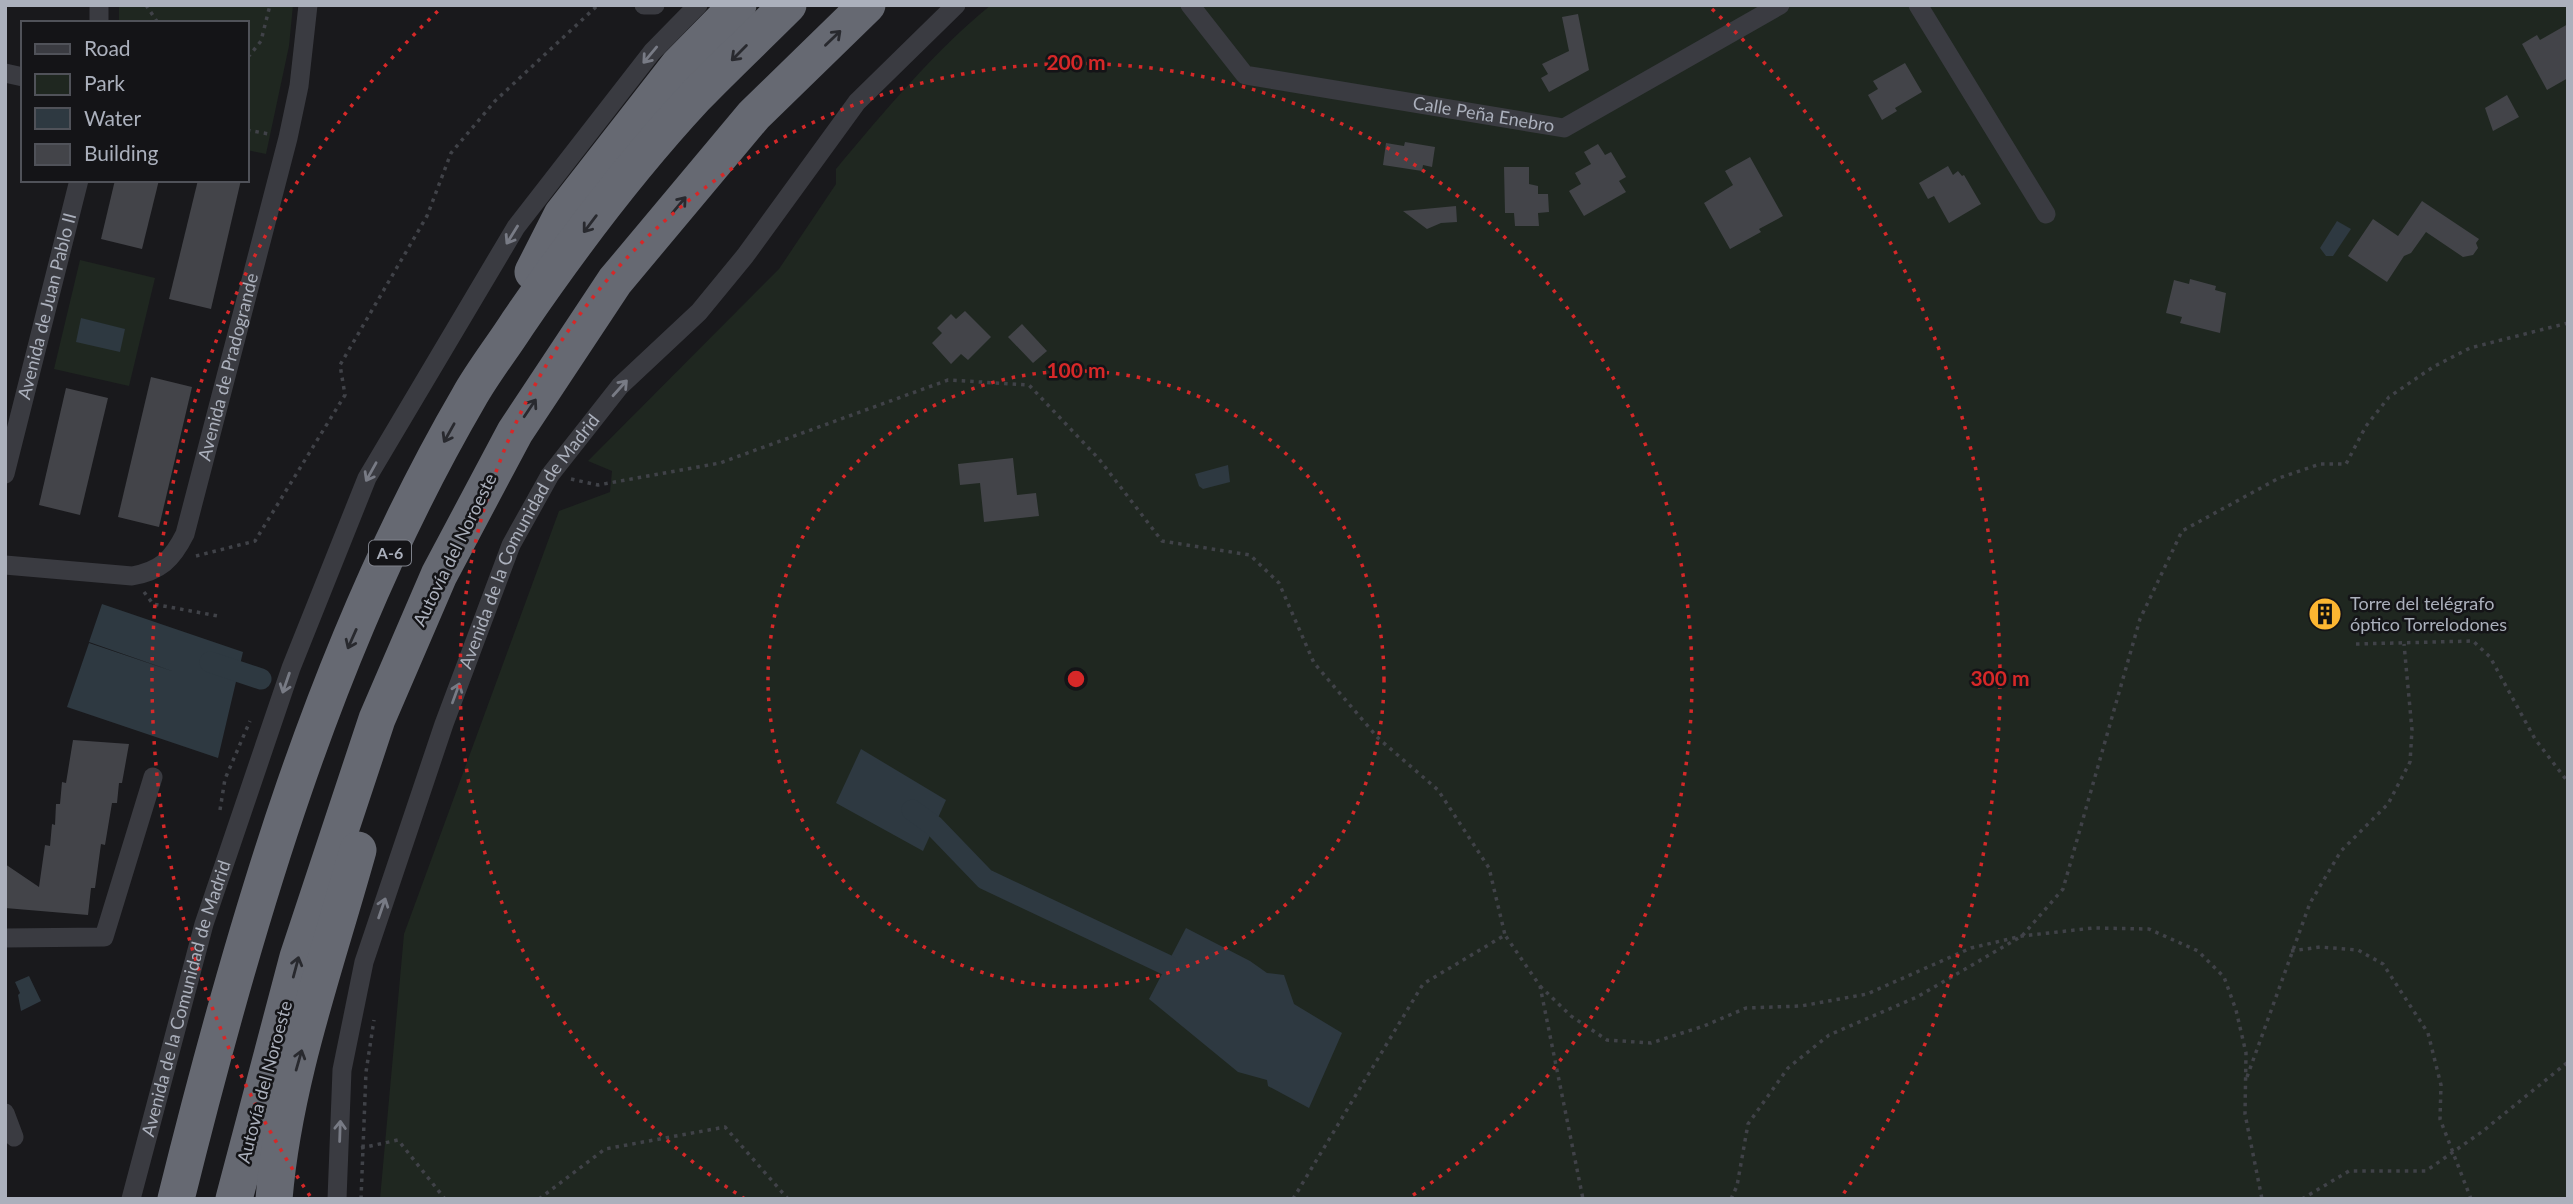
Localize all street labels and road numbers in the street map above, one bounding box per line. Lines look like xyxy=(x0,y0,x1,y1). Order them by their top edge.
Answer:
street label: Calle Peña Enebro xyxy=(1411,91,1556,136)
street label: Avenida de Juan Pablo II xyxy=(12,210,80,402)
street label: Avenida de Pradogrande xyxy=(193,271,262,463)
street label: Avenida de la Comunidad de Madrid xyxy=(454,409,604,672)
street label: Autovía del Noroeste xyxy=(408,470,501,630)
road number: A-6 xyxy=(369,540,411,566)
street label: Avenida de la Comunidad de Madrid xyxy=(136,857,235,1139)
street label: Autovía del Noroeste xyxy=(232,998,296,1165)

